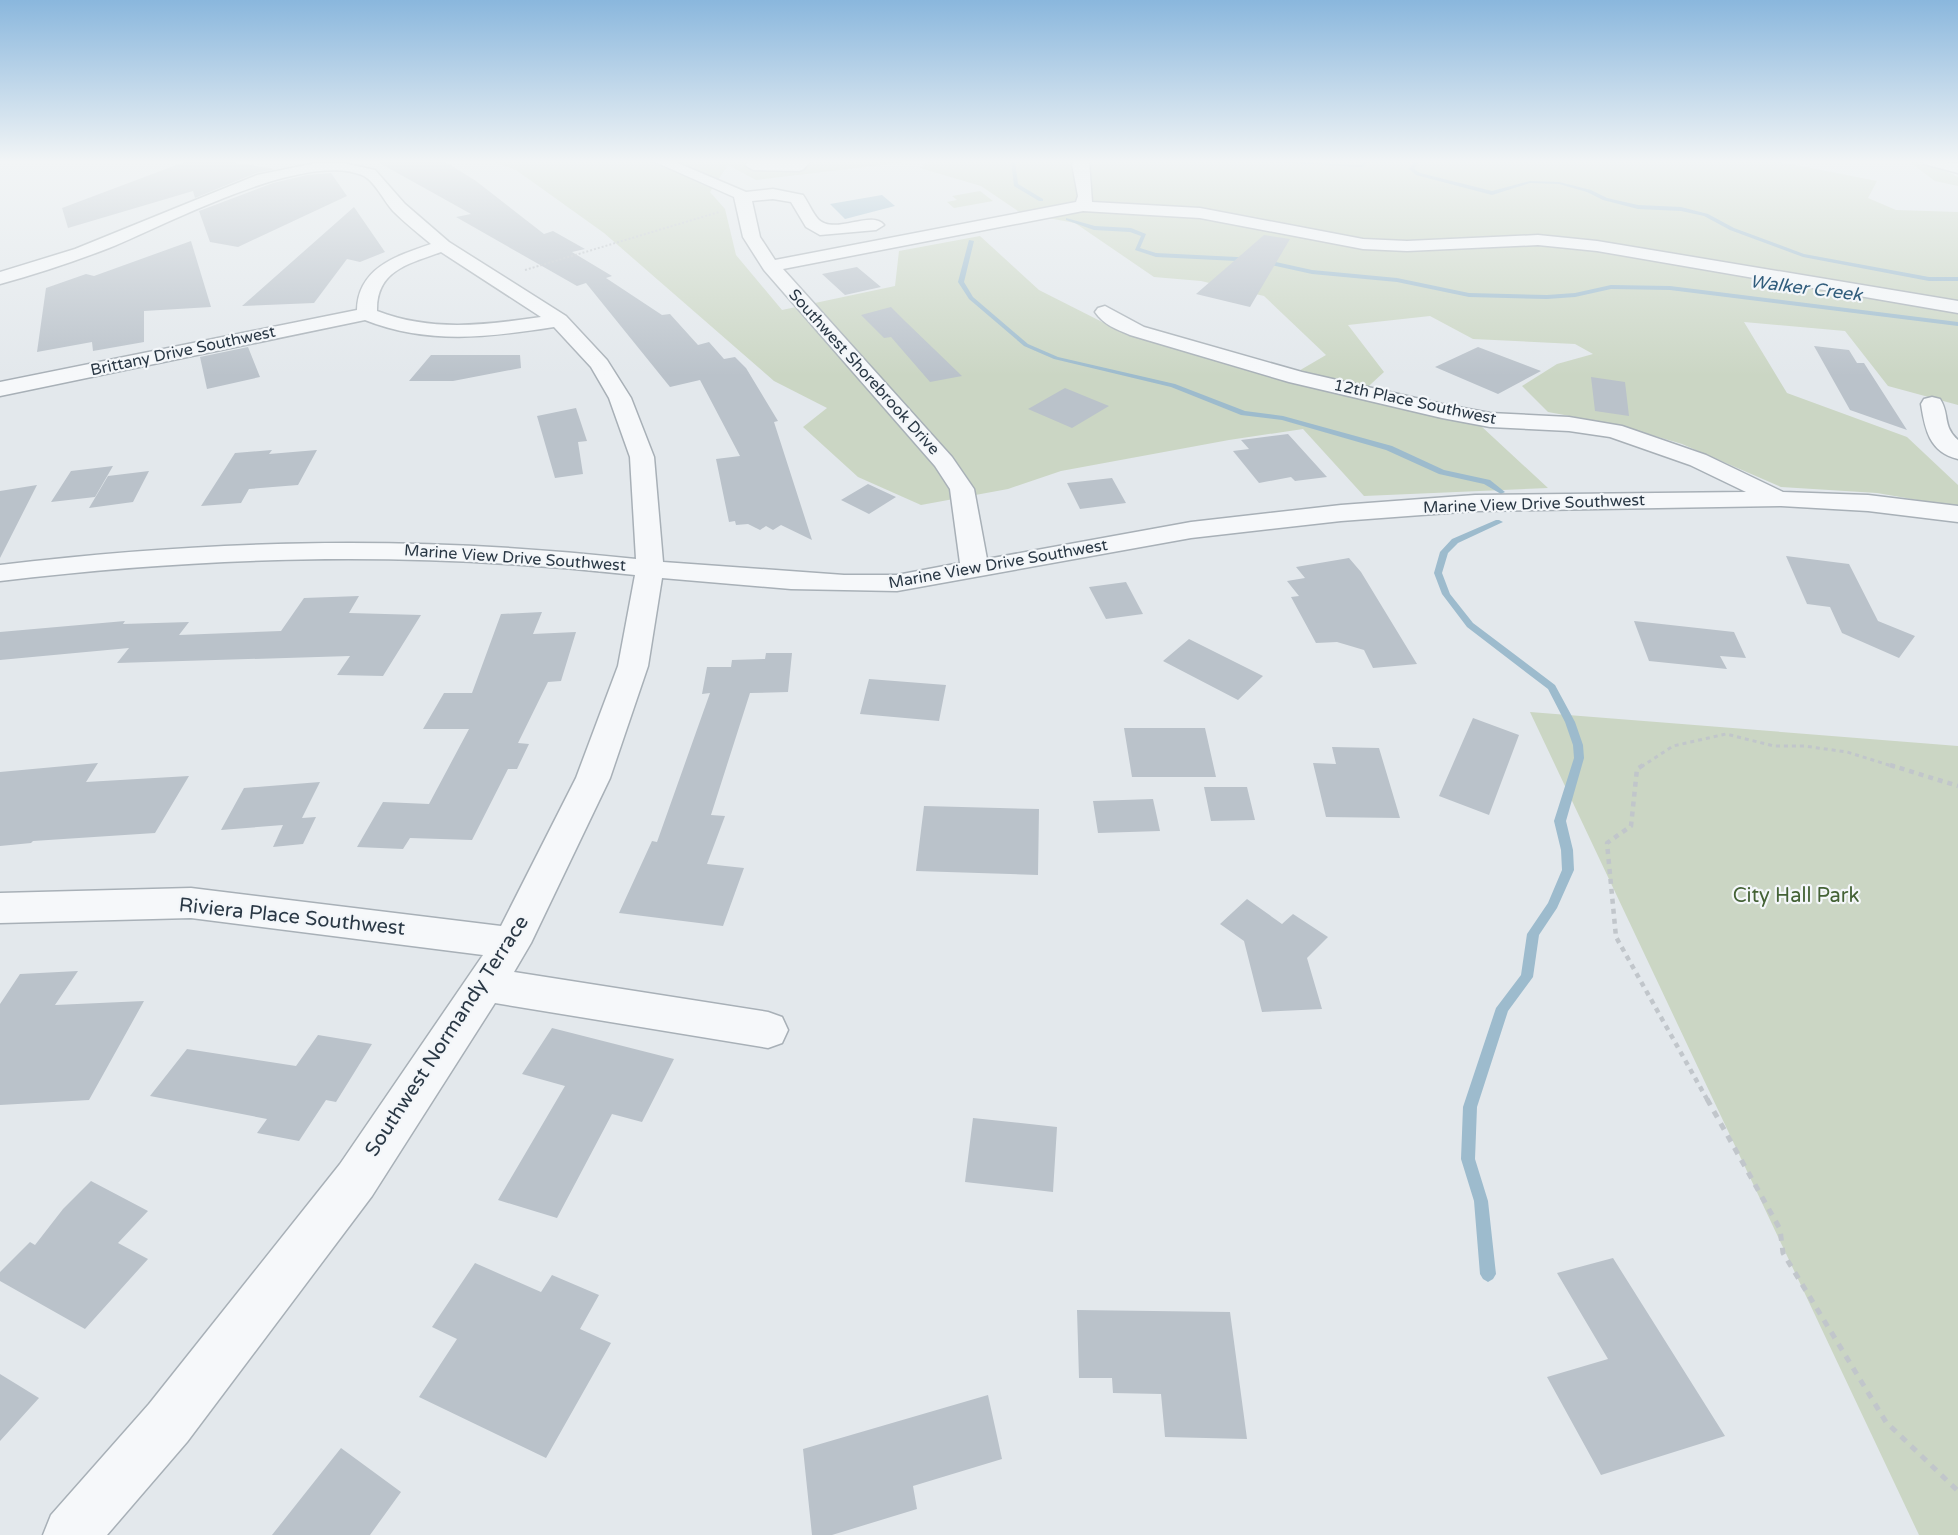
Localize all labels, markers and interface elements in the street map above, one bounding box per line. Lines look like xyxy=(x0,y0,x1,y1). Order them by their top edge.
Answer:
water label: Walker Creek xyxy=(1749,270,1864,306)
street label: Southwest Shorebrook Drive xyxy=(784,285,944,459)
street label: Brittany Drive Southwest xyxy=(89,322,277,380)
street label: 12th Place Southwest xyxy=(1332,375,1498,429)
street label: Marine View Drive Southwest xyxy=(1423,490,1645,518)
street label: Marine View Drive Southwest xyxy=(887,535,1109,593)
street label: Marine View Drive Southwest xyxy=(403,540,627,576)
park label: City Hall Park xyxy=(1733,884,1859,908)
street label: Riviera Place Southwest xyxy=(178,893,407,941)
street label: Southwest Normandy Terrace xyxy=(360,911,534,1161)

